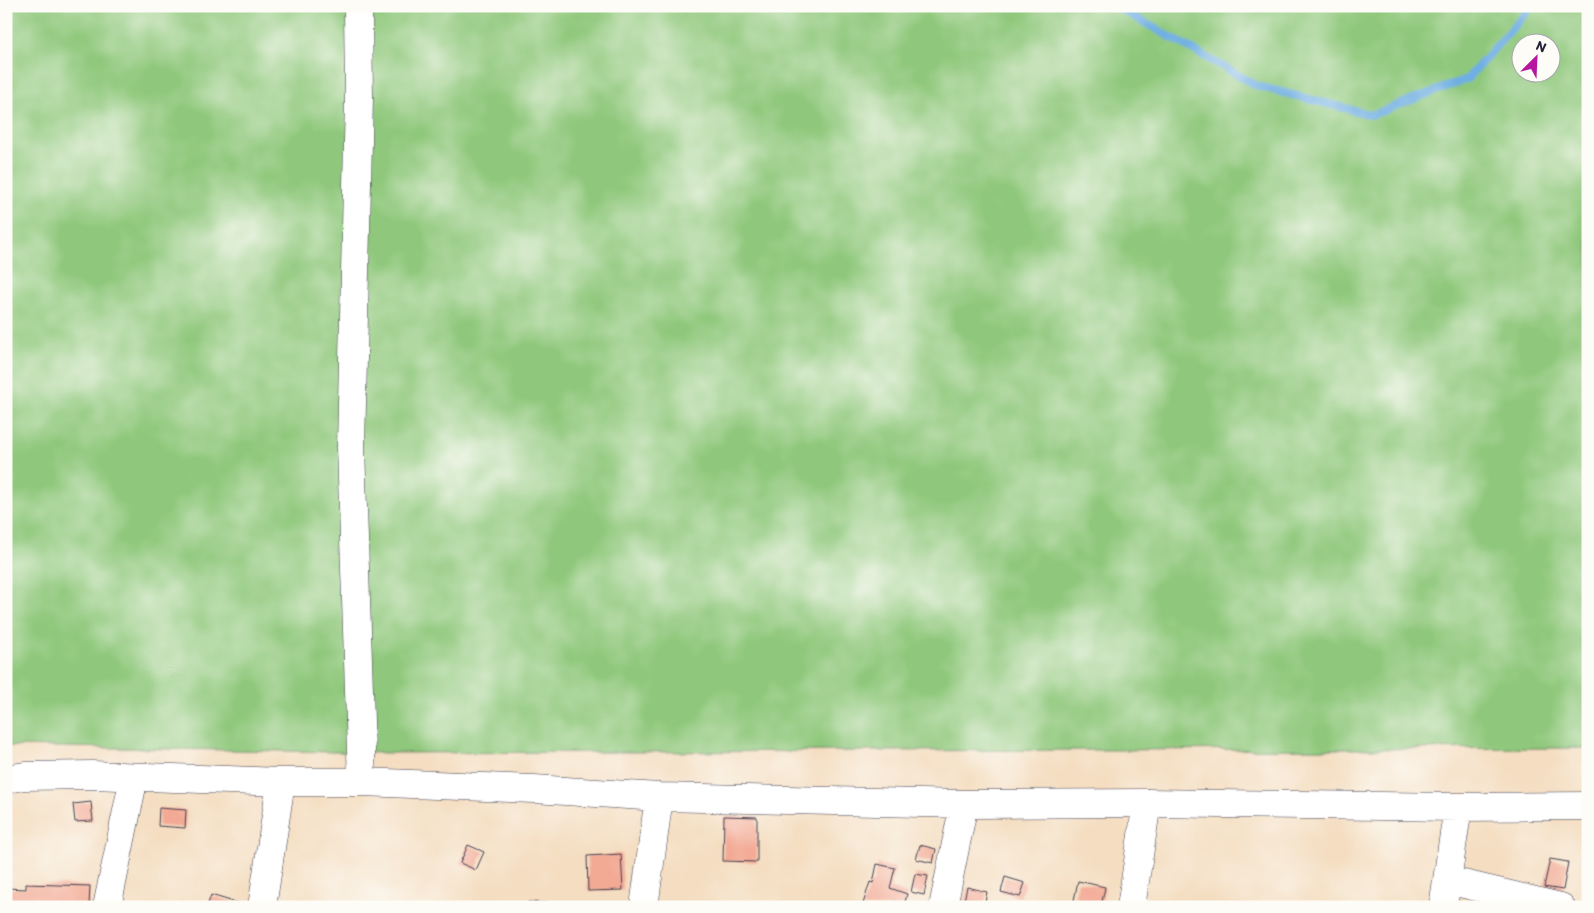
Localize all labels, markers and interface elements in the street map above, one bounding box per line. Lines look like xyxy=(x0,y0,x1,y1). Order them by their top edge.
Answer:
north arrow xyxy=(1512,32,1562,82)
text: N xyxy=(1533,37,1549,56)

